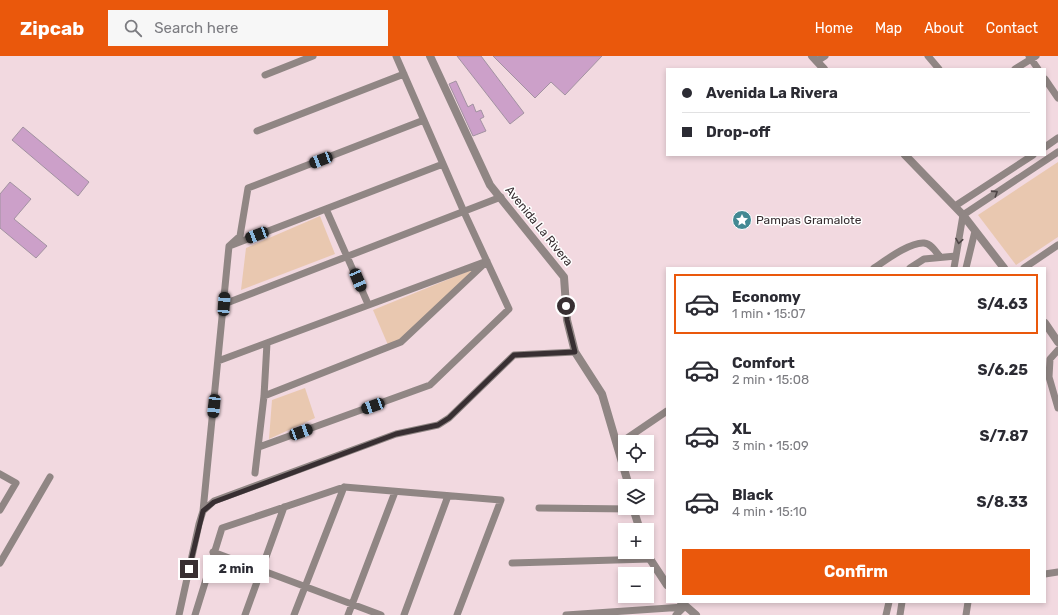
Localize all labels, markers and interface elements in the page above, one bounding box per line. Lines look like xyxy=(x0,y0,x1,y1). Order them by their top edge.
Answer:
search box xyxy=(108,10,388,46)
text: Zipcab xyxy=(20,17,84,40)
icon: search xyxy=(122,17,144,39)
text: Search here xyxy=(154,19,238,37)
text: Home xyxy=(815,20,853,37)
text: Map xyxy=(875,20,902,37)
text: About xyxy=(924,20,964,37)
text: Contact xyxy=(986,20,1038,37)
text: Avenida La Rivera xyxy=(706,84,838,102)
text: Drop-off xyxy=(706,123,770,141)
car xyxy=(308,150,334,170)
street label: Avenida La Rivera xyxy=(502,183,576,269)
one-way arrow xyxy=(991,190,998,198)
place icon: Pampas Gramalote xyxy=(731,209,753,231)
place label: Pampas Gramalote xyxy=(756,213,862,227)
car xyxy=(244,225,270,245)
one-way arrow xyxy=(955,238,963,244)
car xyxy=(348,267,368,293)
icon: car xyxy=(684,286,720,322)
text: Economy xyxy=(732,288,801,306)
car xyxy=(217,292,231,316)
text: S/4.63 xyxy=(977,295,1028,313)
route start xyxy=(557,297,575,315)
text: 1 min · 15:07 xyxy=(732,306,806,321)
icon: car xyxy=(684,352,720,388)
text: Comfort xyxy=(732,354,795,372)
text: S/6.25 xyxy=(978,361,1028,379)
text: 2 min · 15:08 xyxy=(732,372,809,387)
car xyxy=(207,393,221,419)
car xyxy=(360,396,386,416)
icon: car xyxy=(684,418,720,454)
text: XL xyxy=(732,420,751,438)
car xyxy=(288,422,314,442)
text: S/7.87 xyxy=(980,427,1028,445)
map controls xyxy=(618,435,654,603)
button: locate xyxy=(618,435,654,471)
text: 3 min · 15:09 xyxy=(732,438,809,453)
button: layers xyxy=(618,479,654,515)
icon: car xyxy=(684,484,720,520)
text: Black xyxy=(732,486,773,504)
text: S/8.33 xyxy=(976,493,1028,511)
text: 4 min · 15:10 xyxy=(732,504,807,519)
button: + xyxy=(618,523,654,559)
button: Confirm xyxy=(682,549,1030,595)
callout: 2 min xyxy=(203,555,269,583)
route end xyxy=(180,560,198,578)
text: 2 min xyxy=(218,561,254,576)
button: − xyxy=(618,567,654,603)

